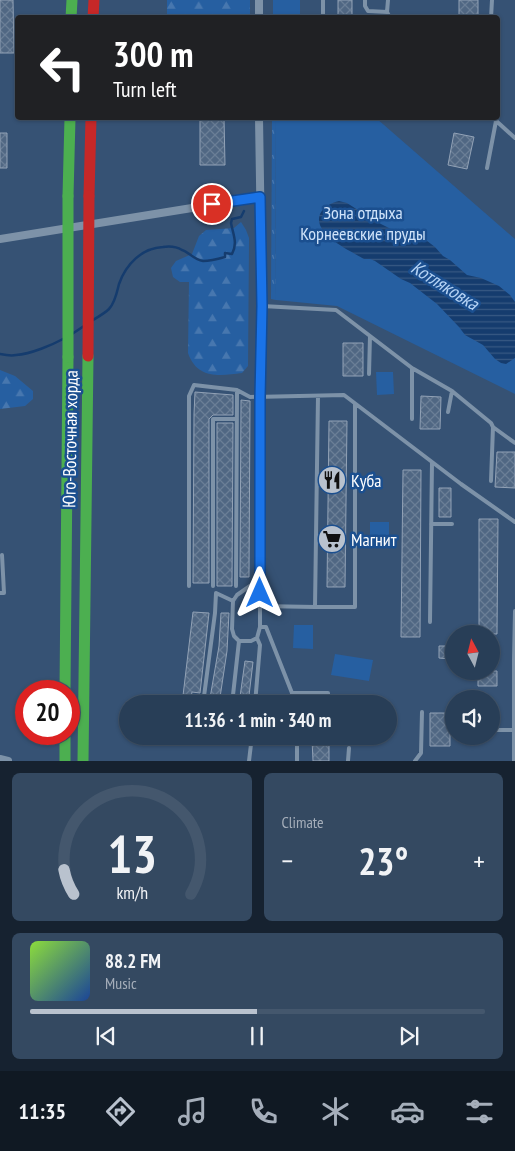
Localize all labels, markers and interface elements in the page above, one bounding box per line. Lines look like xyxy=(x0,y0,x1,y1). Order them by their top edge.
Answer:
text: 300 m xyxy=(113,31,194,77)
icon: left xyxy=(30,35,95,100)
text: Turn left xyxy=(113,75,177,103)
pin xyxy=(191,183,233,225)
icon: arrive xyxy=(198,190,226,218)
park label: Зона отдыха Корнеевские пруды xyxy=(300,201,426,245)
water label: Котляковка xyxy=(407,255,484,316)
street label: Юго-Восточная хорда xyxy=(57,370,83,508)
restaurant icon: Куба xyxy=(317,465,347,495)
place label: Куба xyxy=(351,469,382,492)
supermarket icon: Магнит xyxy=(317,524,347,554)
place label: Магнит xyxy=(351,528,397,551)
position arrow xyxy=(233,566,285,618)
north arrow xyxy=(445,625,500,680)
map controls xyxy=(445,625,500,745)
speed limit sign: 20 xyxy=(15,680,80,745)
button: sound xyxy=(445,690,500,745)
text: 11:36 · 1 min · 340 m xyxy=(185,708,331,732)
text: Climate xyxy=(282,812,324,832)
text: 13 xyxy=(107,820,157,887)
text: 23° xyxy=(358,836,408,885)
text: − xyxy=(282,842,293,879)
text: + xyxy=(473,842,485,879)
text: km/h xyxy=(116,881,148,904)
text: 88.2 FM xyxy=(105,949,161,973)
text: Music xyxy=(105,973,137,993)
icon: previous xyxy=(92,1022,120,1050)
icon: pause xyxy=(243,1022,271,1050)
icon: next xyxy=(395,1022,423,1050)
icon: directions xyxy=(103,1094,138,1129)
icon: music xyxy=(175,1094,210,1129)
icon: phone xyxy=(246,1094,281,1129)
icon: climate xyxy=(318,1094,353,1129)
icon: car xyxy=(390,1094,425,1129)
icon: filters xyxy=(462,1094,497,1129)
text: 11:35 xyxy=(18,1097,66,1125)

